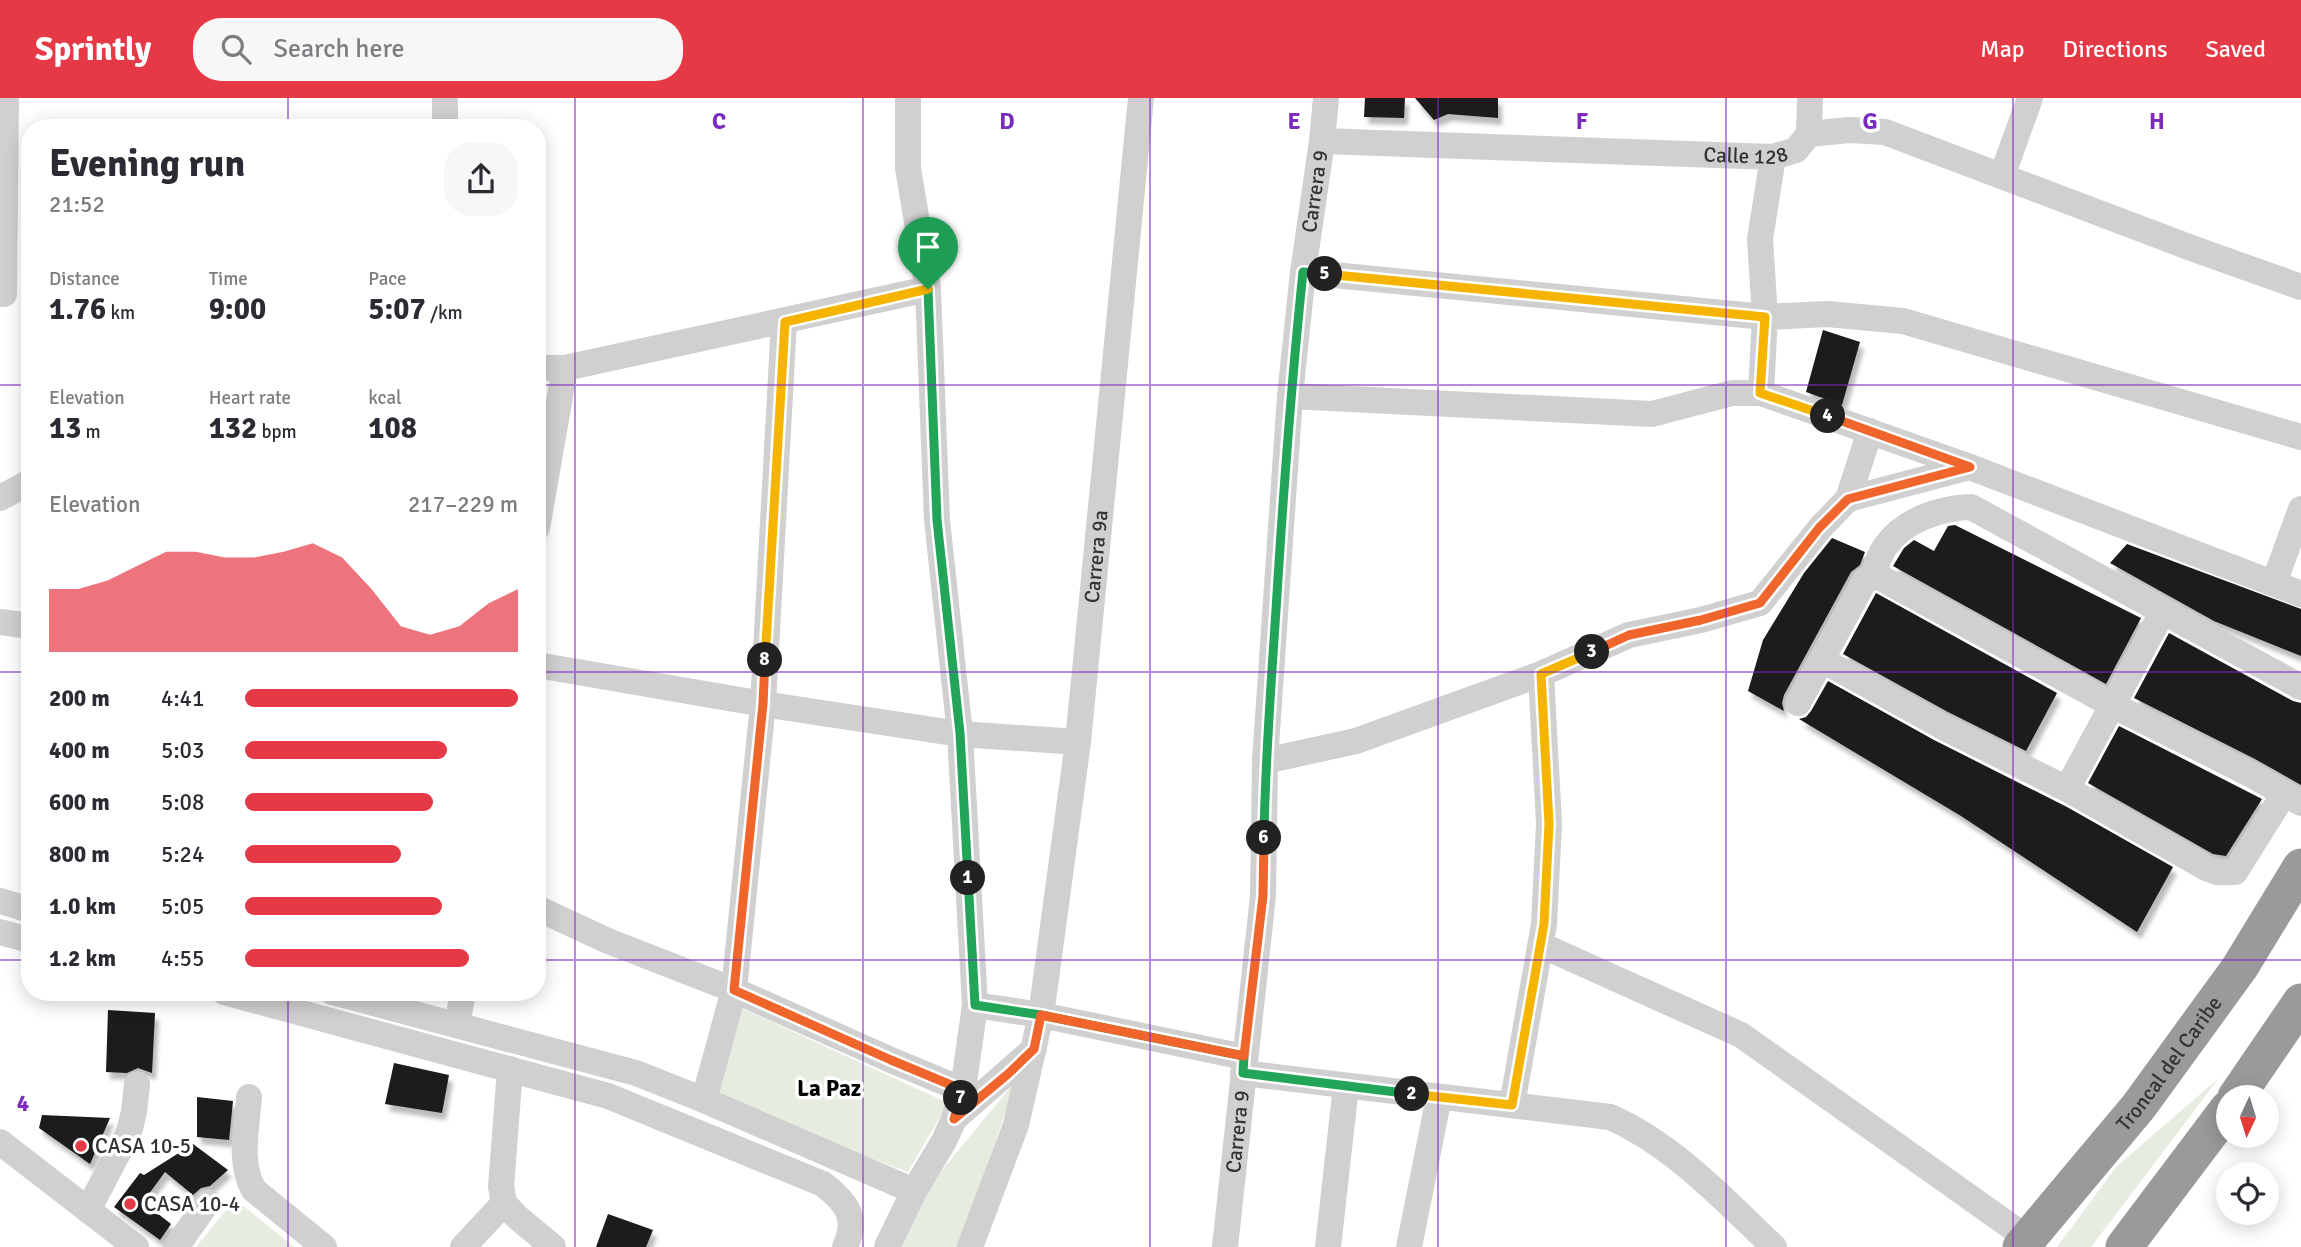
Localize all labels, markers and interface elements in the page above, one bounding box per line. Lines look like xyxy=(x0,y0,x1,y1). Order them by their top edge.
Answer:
search box xyxy=(193,18,683,81)
text: Sprintly xyxy=(35,29,151,70)
icon: search xyxy=(217,30,255,68)
text: Search here xyxy=(273,33,405,65)
text: Map xyxy=(1980,34,2025,64)
text: Directions xyxy=(2063,34,2168,64)
text: Saved xyxy=(2206,34,2266,64)
text: C xyxy=(712,107,726,136)
text: D xyxy=(999,107,1015,136)
text: E xyxy=(1287,107,1301,136)
text: F xyxy=(1576,107,1588,136)
text: G xyxy=(1862,107,1878,136)
text: H xyxy=(2149,107,2165,136)
text: Evening run xyxy=(49,140,245,187)
street label: Calle 128 xyxy=(1703,140,1791,170)
button: share xyxy=(444,142,518,216)
street label: Carrera 9 xyxy=(1296,149,1334,234)
text: 21:52 xyxy=(49,190,105,219)
pin xyxy=(898,217,958,289)
icon: arrive xyxy=(909,228,947,266)
pin: 5 xyxy=(1308,256,1342,292)
text: 5 xyxy=(1319,261,1330,285)
text: Distance xyxy=(49,267,120,291)
text: Time xyxy=(209,267,248,291)
text: Pace xyxy=(368,267,407,291)
text: 1.76 xyxy=(49,291,106,328)
text: 9:00 xyxy=(209,291,266,328)
text: 5:07 xyxy=(368,291,426,328)
text: km xyxy=(106,301,135,325)
text: /km xyxy=(426,301,463,325)
text: Elevation xyxy=(49,386,125,410)
text: Heart rate xyxy=(209,386,291,410)
text: kcal xyxy=(368,386,402,410)
pin: 4 xyxy=(1811,398,1846,434)
text: 4 xyxy=(1822,403,1833,427)
text: 13 xyxy=(49,410,81,447)
text: 132 xyxy=(209,410,257,447)
text: 108 xyxy=(368,410,417,447)
text: m xyxy=(81,420,101,444)
text: bpm xyxy=(257,420,297,444)
text: Elevation xyxy=(49,490,141,519)
text: 217–229 m xyxy=(408,490,518,519)
street label: Carrera 9a xyxy=(1079,509,1114,604)
pin: 3 xyxy=(1574,634,1610,670)
text: 3 xyxy=(1586,639,1597,663)
pin: 8 xyxy=(748,642,782,678)
text: 8 xyxy=(759,647,770,671)
text: 200 m xyxy=(49,684,110,713)
text: 4:41 xyxy=(161,684,204,713)
text: 400 m xyxy=(49,736,110,765)
text: 5:03 xyxy=(161,736,204,765)
text: 600 m xyxy=(49,788,110,817)
text: 5:08 xyxy=(161,788,204,817)
pin: 6 xyxy=(1246,820,1282,856)
text: 6 xyxy=(1258,825,1269,849)
text: 800 m xyxy=(49,840,110,869)
text: 5:24 xyxy=(161,840,204,869)
pin: 1 xyxy=(950,860,986,896)
text: 1 xyxy=(962,865,973,889)
text: 1.0 km xyxy=(49,892,116,921)
text: 5:05 xyxy=(161,892,204,921)
text: 1.2 km xyxy=(49,944,116,973)
text: 4:55 xyxy=(161,944,204,973)
street label: Troncal del Caribe xyxy=(2111,991,2228,1136)
district label: La Paz xyxy=(797,1074,861,1103)
pin: 2 xyxy=(1394,1076,1430,1112)
pin: 7 xyxy=(944,1080,978,1116)
text: 2 xyxy=(1406,1081,1417,1105)
text: 7 xyxy=(955,1085,966,1109)
north arrow xyxy=(2216,1085,2278,1148)
map controls xyxy=(2216,1085,2279,1225)
text: 4 xyxy=(17,1089,29,1118)
street label: Carrera 9 xyxy=(1220,1089,1255,1174)
place label: CASA 10-5 xyxy=(95,1133,191,1159)
marker: CASA 10-5 xyxy=(73,1138,89,1154)
button: locate xyxy=(2216,1162,2279,1225)
place label: CASA 10-4 xyxy=(144,1191,240,1217)
marker: CASA 10-4 xyxy=(122,1196,138,1212)

